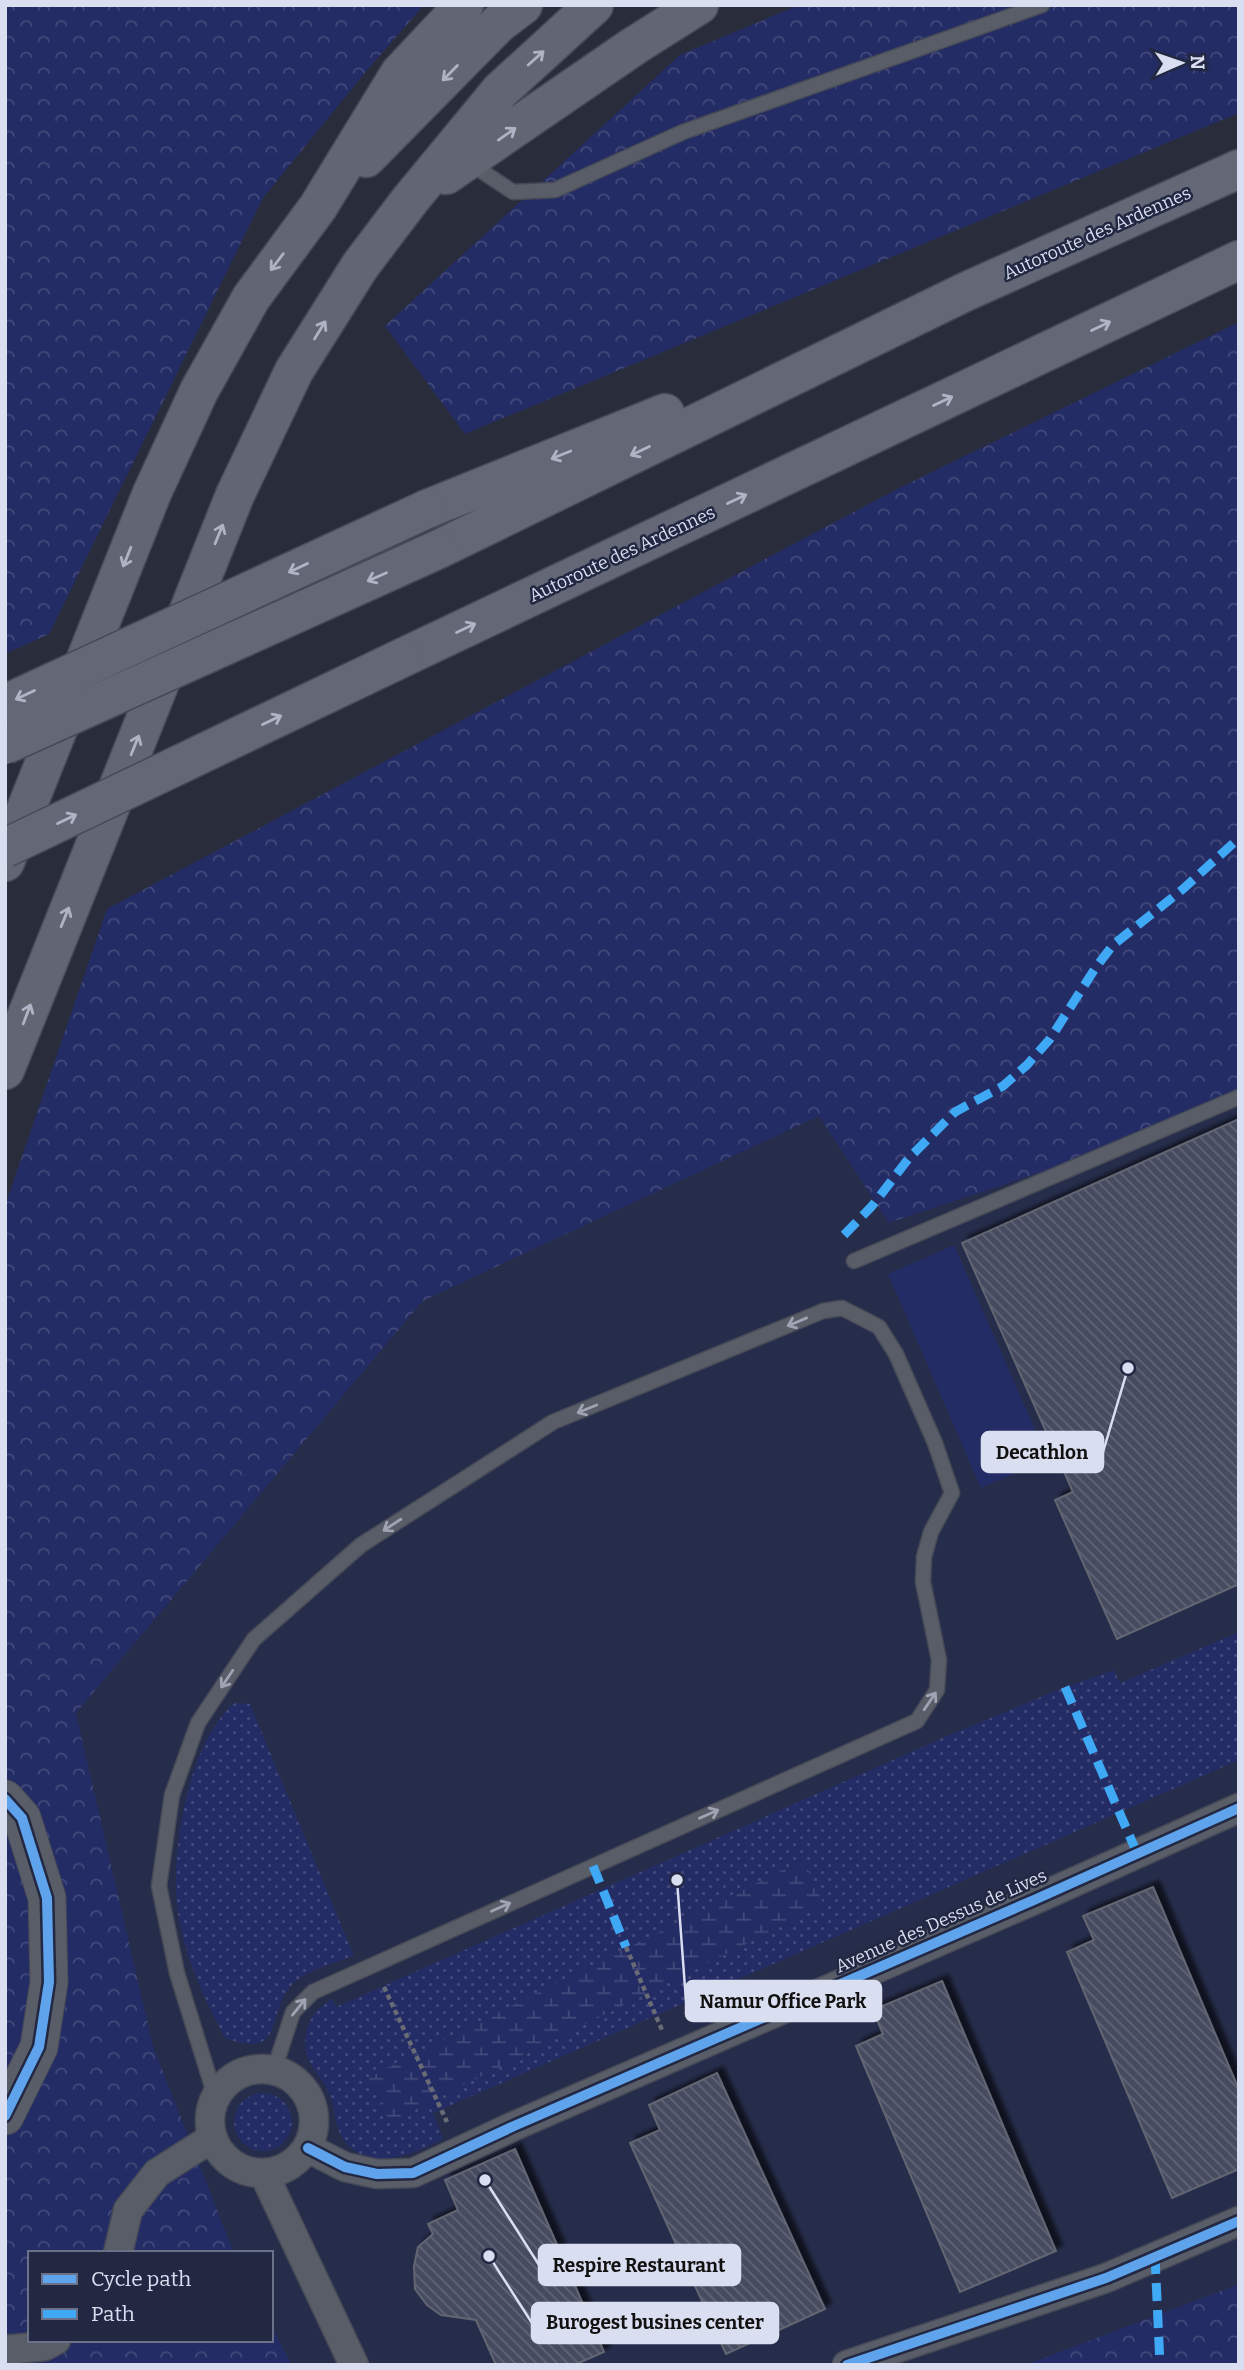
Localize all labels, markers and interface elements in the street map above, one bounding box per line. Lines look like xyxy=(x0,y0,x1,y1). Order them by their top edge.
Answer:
north arrow xyxy=(1146,28,1216,98)
one-way arrow xyxy=(527,50,545,66)
text: N xyxy=(1186,55,1209,70)
one-way arrow xyxy=(442,64,459,81)
one-way arrow xyxy=(497,127,516,141)
street label: Autoroute des Ardennes xyxy=(1000,182,1194,284)
one-way arrow xyxy=(270,252,285,271)
one-way arrow xyxy=(1090,318,1111,332)
one-way arrow xyxy=(312,321,327,340)
one-way arrow xyxy=(932,394,953,407)
one-way arrow xyxy=(630,445,651,458)
one-way arrow xyxy=(551,449,572,462)
one-way arrow xyxy=(727,491,748,504)
street label: Autoroute des Ardennes xyxy=(525,501,719,607)
one-way arrow xyxy=(214,523,227,545)
one-way arrow xyxy=(119,545,132,567)
one-way arrow xyxy=(288,563,309,576)
one-way arrow xyxy=(367,571,388,584)
one-way arrow xyxy=(455,621,476,634)
one-way arrow xyxy=(15,688,36,702)
one-way arrow xyxy=(261,713,282,727)
one-way arrow xyxy=(129,734,142,756)
one-way arrow xyxy=(56,812,77,825)
one-way arrow xyxy=(60,907,73,928)
one-way arrow xyxy=(22,1003,35,1025)
one-way arrow xyxy=(787,1316,808,1329)
one-way arrow xyxy=(576,1403,598,1416)
callout: Decathlon xyxy=(982,1432,1103,1472)
text: Decathlon xyxy=(996,1441,1089,1464)
one-way arrow xyxy=(383,1518,402,1533)
one-way arrow xyxy=(220,1669,234,1688)
one-way arrow xyxy=(923,1691,937,1711)
one-way arrow xyxy=(698,1807,719,1820)
street label: Avenue des Dessus de Lives xyxy=(832,1864,1050,1978)
one-way arrow xyxy=(490,1900,511,1913)
callout: Namur Office Park xyxy=(686,1981,881,2021)
text: Namur Office Park xyxy=(700,1990,867,2013)
one-way arrow xyxy=(292,1999,307,2017)
callout: Respire Restaurant xyxy=(539,2245,740,2285)
legend xyxy=(28,2251,273,2342)
text: Respire Restaurant xyxy=(552,2254,726,2277)
text: Cycle path xyxy=(91,2266,191,2292)
text: Path xyxy=(91,2301,135,2327)
callout: Burogest busines center xyxy=(532,2303,778,2343)
text: Burogest busines center xyxy=(546,2311,764,2334)

